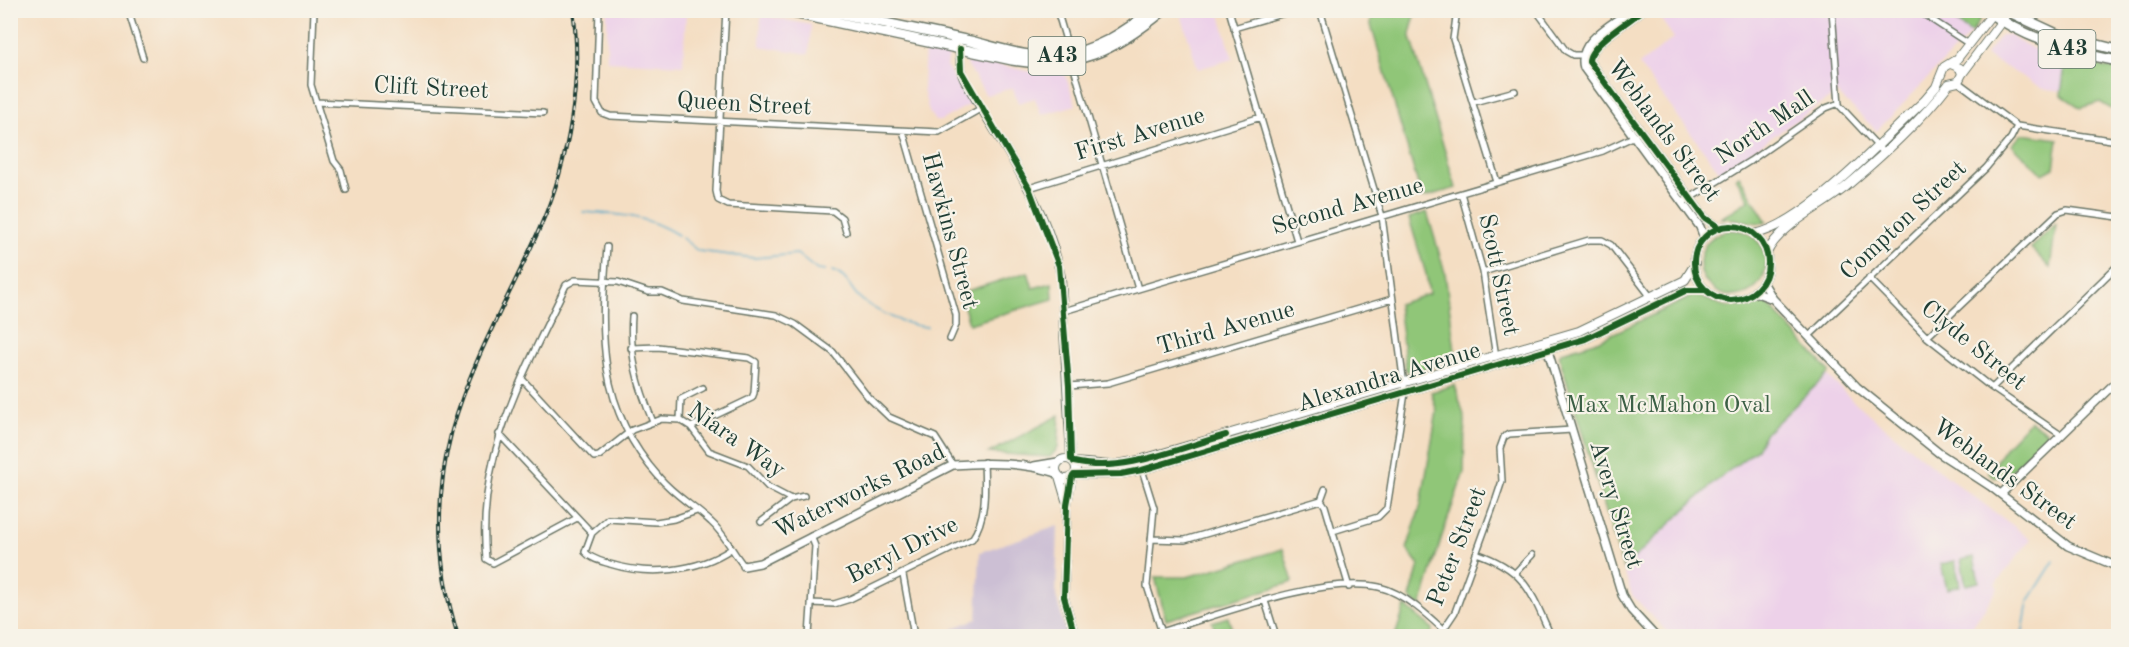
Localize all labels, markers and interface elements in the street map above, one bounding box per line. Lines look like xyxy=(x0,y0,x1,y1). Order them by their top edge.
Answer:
road number: A43 xyxy=(2038,30,2096,68)
road number: A43 xyxy=(1028,37,1086,75)
street label: Weblands Street xyxy=(1602,55,1724,207)
street label: Clift Street xyxy=(373,74,489,104)
street label: North Mall xyxy=(1711,86,1819,170)
street label: Queen Street xyxy=(676,89,812,121)
street label: First Avenue xyxy=(1072,104,1208,166)
street label: Hawkins Street xyxy=(917,150,981,312)
street label: Compton Street xyxy=(1836,157,1972,285)
street label: Second Avenue xyxy=(1269,174,1427,240)
street label: Scott Street xyxy=(1473,212,1523,338)
street label: Clyde Street xyxy=(1916,296,2030,396)
street label: Third Avenue xyxy=(1154,298,1298,360)
street label: Alexandra Avenue xyxy=(1294,339,1484,417)
park label: Max McMahon Oval xyxy=(1565,394,1771,418)
street label: Niara Way xyxy=(683,399,789,483)
street label: Weblands Street xyxy=(1928,415,2080,535)
street label: Avery Street xyxy=(1584,438,1646,572)
street label: Waterworks Road xyxy=(771,440,949,544)
street label: Peter Street xyxy=(1424,484,1492,610)
street label: Beryl Drive xyxy=(844,513,962,589)

